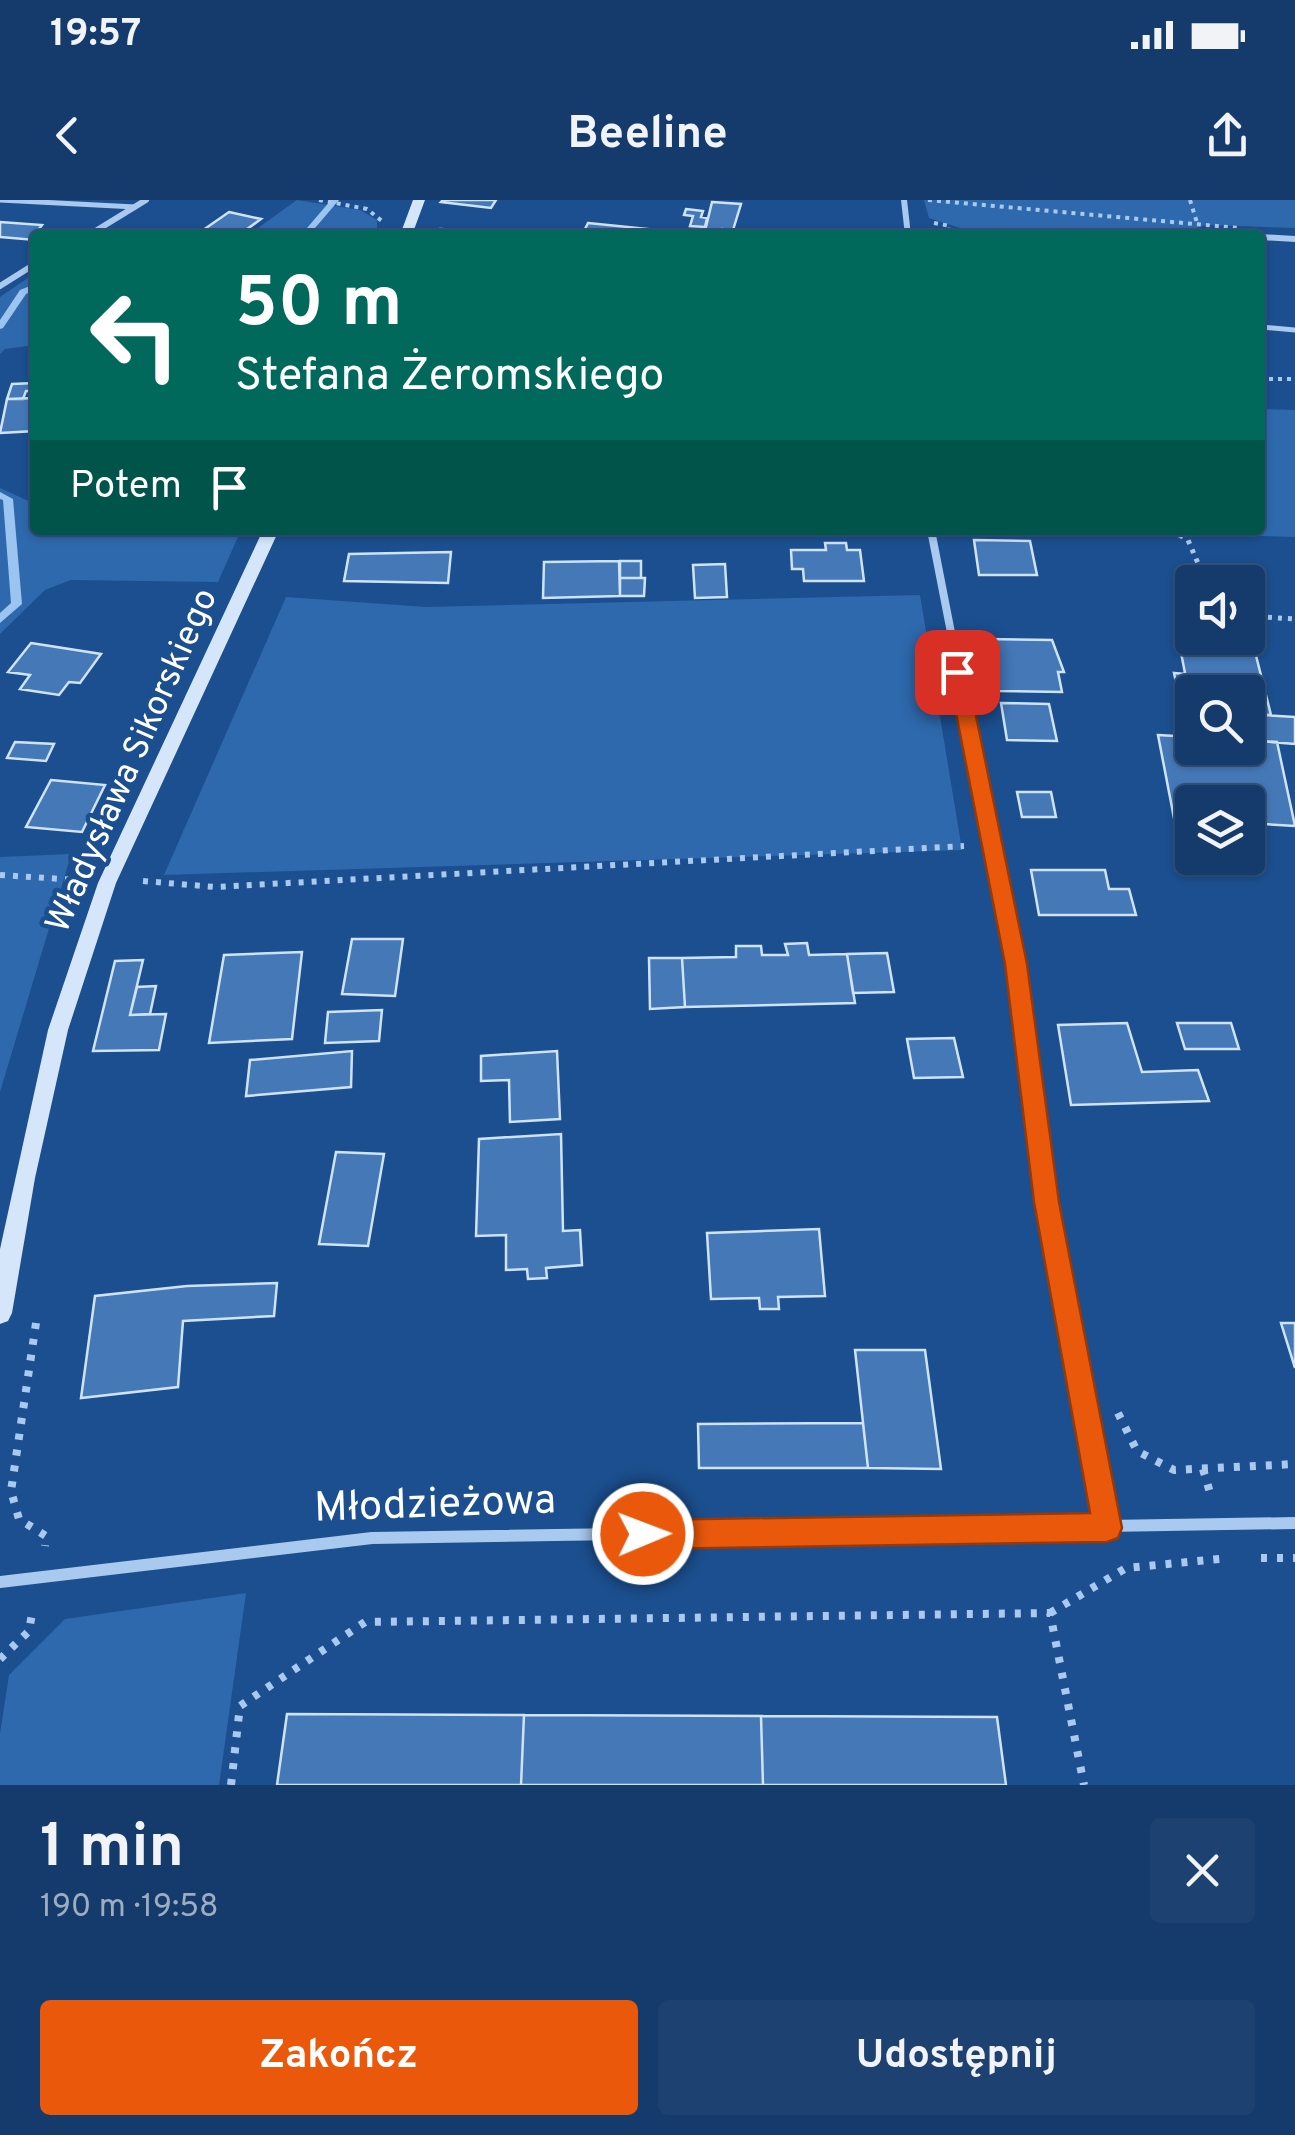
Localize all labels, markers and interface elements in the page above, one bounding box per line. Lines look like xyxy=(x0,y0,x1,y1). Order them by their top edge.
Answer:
text: 19:57 xyxy=(50,11,141,60)
text: Beeline xyxy=(567,107,728,164)
icon: back xyxy=(40,108,95,163)
icon: share xyxy=(1200,108,1255,163)
text: 50 m xyxy=(235,262,402,351)
icon: left xyxy=(70,270,200,400)
text: Stefana Żeromskiego xyxy=(235,349,664,406)
icon: arrive xyxy=(202,460,257,515)
text: Potem xyxy=(70,463,182,512)
map controls xyxy=(1175,565,1265,875)
button: sound xyxy=(1175,565,1265,655)
street label: Władysława Sikorskiego xyxy=(37,582,229,940)
pin xyxy=(915,630,1000,715)
icon: arrive xyxy=(930,645,985,700)
button: search xyxy=(1175,675,1265,765)
button: layers xyxy=(1175,785,1265,875)
street label: Młodzieżowa xyxy=(313,1475,557,1537)
position arrow xyxy=(591,1482,695,1586)
text: 1 min xyxy=(40,1812,184,1888)
button: close xyxy=(1150,1818,1255,1923)
text: 190 m · 19:58 xyxy=(40,1888,219,1928)
button: Zakończ xyxy=(40,2000,638,2115)
button: Udostępnij xyxy=(658,2000,1255,2115)

